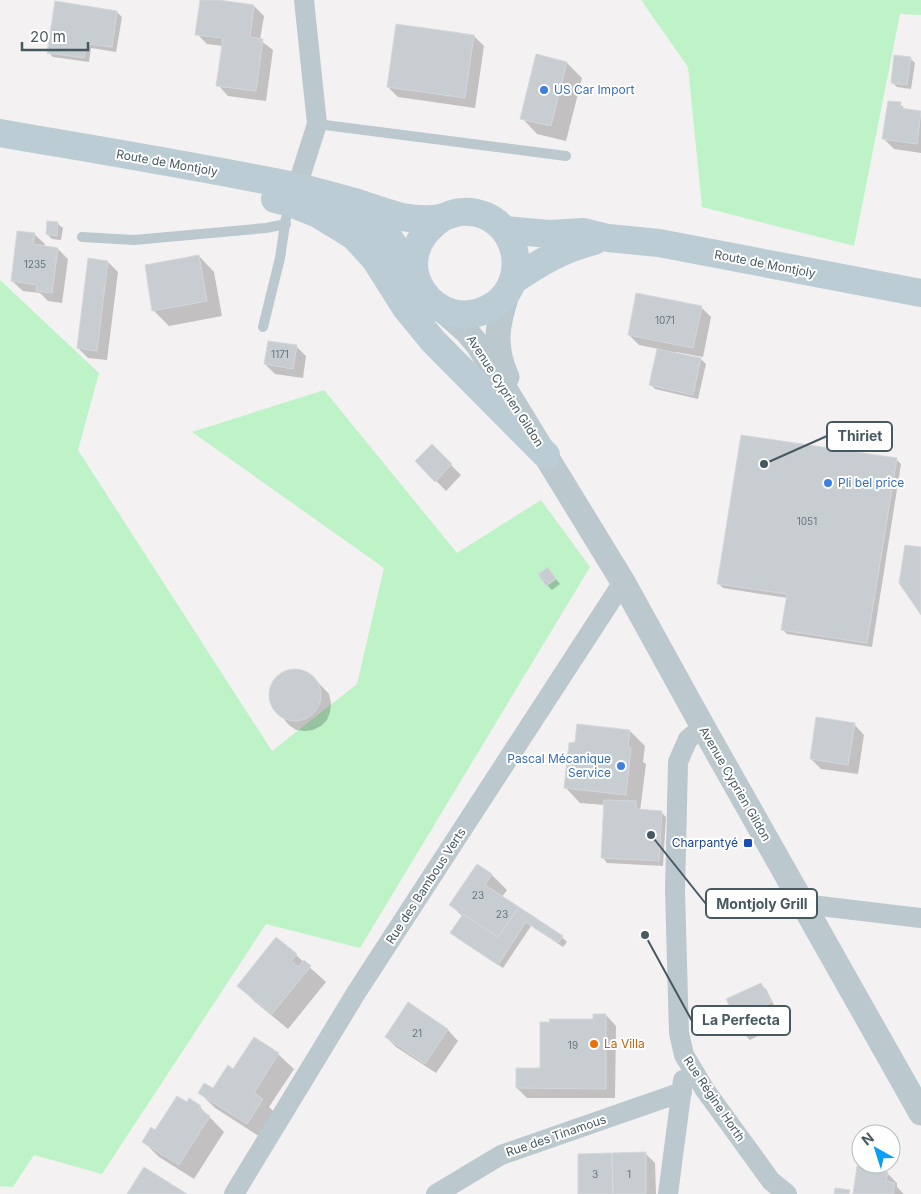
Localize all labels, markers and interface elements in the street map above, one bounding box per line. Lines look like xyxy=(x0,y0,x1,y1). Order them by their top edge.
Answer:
scale bar xyxy=(22,20,89,52)
text: 20 m xyxy=(30,27,66,46)
place label: US Car Import xyxy=(554,82,634,97)
marker: US Car Import xyxy=(538,84,550,96)
street label: Route de Montjoly xyxy=(115,146,219,179)
street label: Route de Montjoly xyxy=(713,246,817,281)
house number: 1235 xyxy=(24,258,46,270)
house number: 1071 xyxy=(655,314,675,326)
street label: Avenue Cyprien Gildon xyxy=(464,332,547,449)
house number: 1171 xyxy=(271,348,289,360)
callout: Thiriet xyxy=(827,422,892,451)
text: Thiriet xyxy=(838,427,882,444)
place label: Pli bel price xyxy=(838,475,904,490)
marker: Pli bel price xyxy=(822,477,834,489)
house number: 1051 xyxy=(797,515,817,527)
street label: Avenue Cyprien Gildon xyxy=(696,724,774,844)
place label: Pascal Mécanique Service xyxy=(507,751,611,780)
marker: Pascal Mécanique Service xyxy=(615,760,627,772)
street label: Rue des Bambous Verts xyxy=(382,825,469,947)
place label: Charpantyé xyxy=(672,835,738,850)
marker: Charpantyé xyxy=(742,837,754,849)
house number: 23 xyxy=(472,889,484,901)
callout: Montjoly Grill xyxy=(706,889,817,918)
text: Montjoly Grill xyxy=(716,895,808,912)
house number: 23 xyxy=(496,908,508,920)
callout: La Perfecta xyxy=(692,1006,790,1035)
text: La Perfecta xyxy=(702,1011,780,1028)
house number: 21 xyxy=(412,1027,422,1039)
place label: La Villa xyxy=(604,1036,645,1051)
marker: La Villa xyxy=(588,1038,600,1050)
house number: 19 xyxy=(568,1039,578,1051)
street label: Rue Régine Horth xyxy=(680,1053,748,1144)
street label: Rue des Tinamous xyxy=(504,1111,608,1160)
north arrow xyxy=(851,1124,901,1174)
text: N xyxy=(858,1129,877,1148)
house number: 3 xyxy=(592,1168,598,1180)
house number: 1 xyxy=(627,1168,631,1180)

